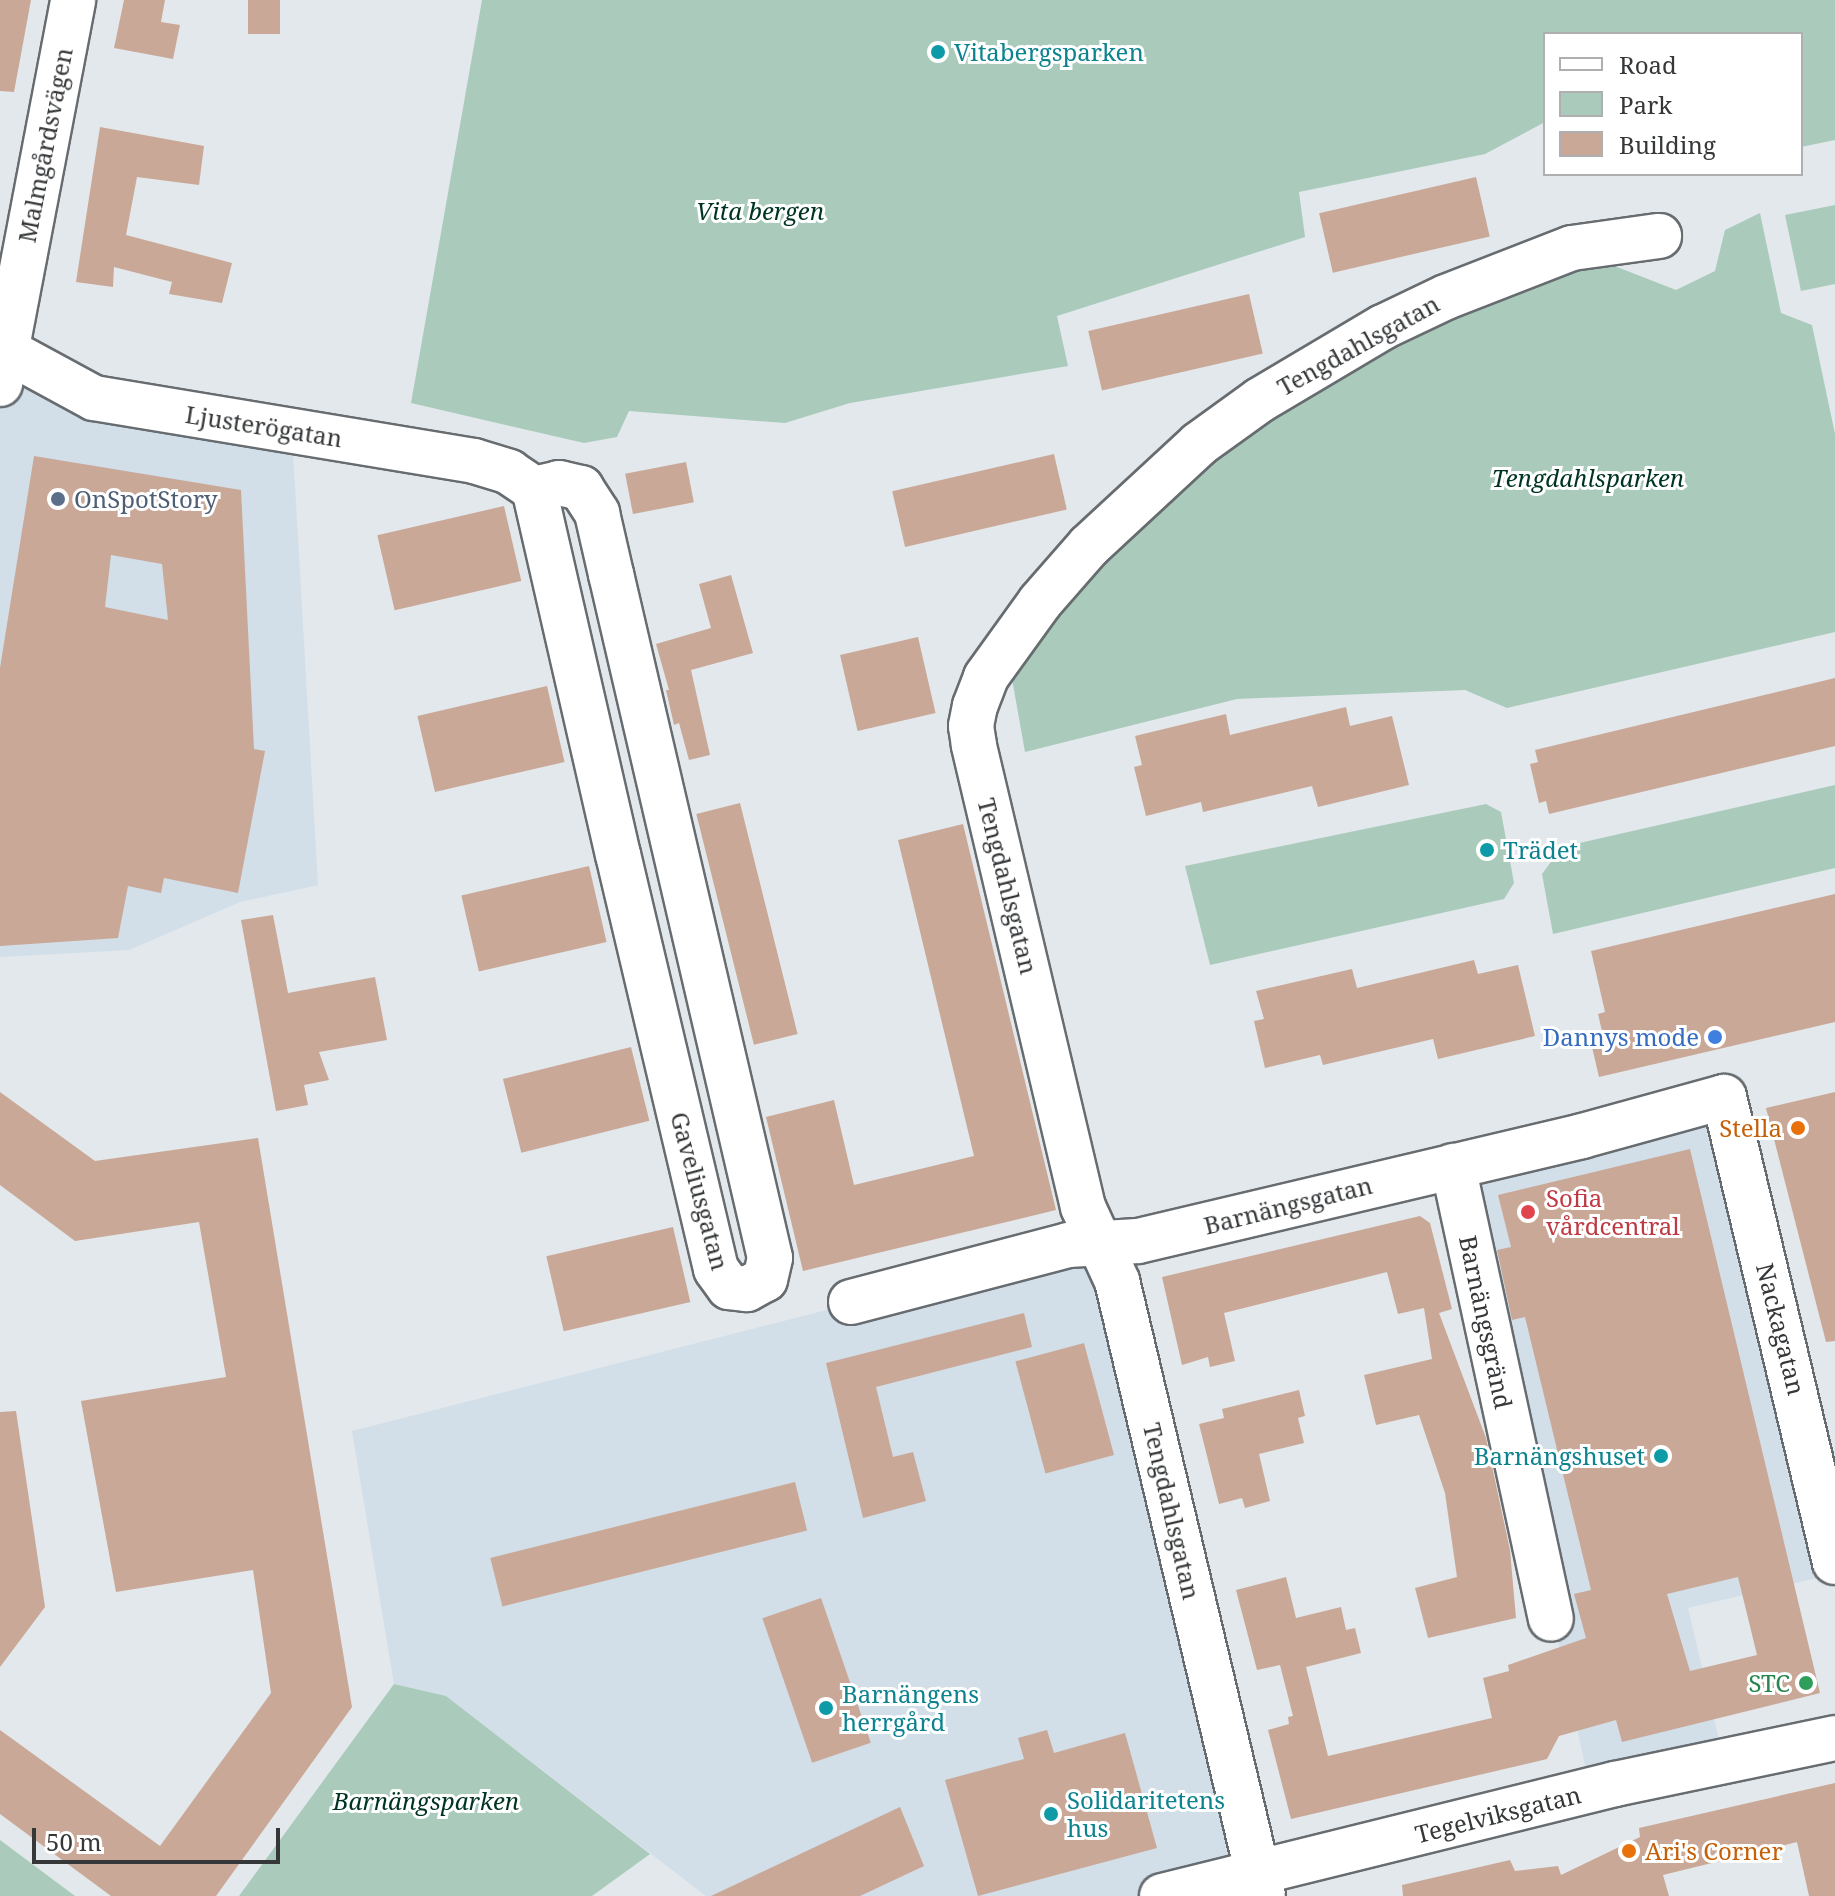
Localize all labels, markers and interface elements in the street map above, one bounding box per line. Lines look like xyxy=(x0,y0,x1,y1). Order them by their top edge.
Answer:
legend xyxy=(1543,32,1803,176)
place label: Vitabergsparken xyxy=(954,38,1144,66)
marker: Vitabergsparken xyxy=(929,43,947,61)
street label: Malmgårdsvägen xyxy=(12,45,78,245)
text: Road xyxy=(1619,48,1677,81)
text: Park xyxy=(1619,88,1672,121)
text: Building xyxy=(1619,128,1716,161)
park label: Vita bergen xyxy=(696,197,824,225)
street label: Tengdahlsgatan xyxy=(1272,289,1444,401)
street label: Ljusterögatan xyxy=(183,399,345,453)
park label: Tengdahlsparken xyxy=(1492,464,1684,492)
place label: OnSpotStory xyxy=(74,485,218,513)
marker: OnSpotStory xyxy=(49,490,67,508)
street label: Tengdahlsgatan xyxy=(972,795,1044,977)
place label: Trädet xyxy=(1503,836,1578,864)
marker: Trädet xyxy=(1478,841,1496,859)
place label: Dannys mode xyxy=(1543,1023,1699,1051)
marker: Dannys mode xyxy=(1706,1028,1724,1046)
street label: Gaveliusgatan xyxy=(665,1109,735,1273)
place label: Stella xyxy=(1719,1114,1782,1142)
marker: Stella xyxy=(1789,1119,1807,1137)
street label: Barnängsgatan xyxy=(1201,1170,1375,1240)
place label: Sofia vårdcentral xyxy=(1546,1184,1680,1240)
marker: Sofia vårdcentral xyxy=(1517,1201,1539,1223)
street label: Barnängsgränd xyxy=(1454,1233,1518,1411)
street label: Nackagatan xyxy=(1751,1260,1811,1398)
street label: Tengdahlsgatan xyxy=(1138,1420,1206,1602)
place label: Barnängshuset xyxy=(1474,1442,1645,1470)
marker: Barnängshuset xyxy=(1652,1447,1670,1465)
place label: STC xyxy=(1748,1669,1790,1697)
marker: STC xyxy=(1797,1674,1815,1692)
place label: Barnängens herrgård xyxy=(842,1680,979,1736)
marker: Barnängens herrgård xyxy=(817,1699,835,1717)
street label: Tegelviksgatan xyxy=(1412,1779,1584,1849)
place label: Solidaritetens hus xyxy=(1067,1786,1225,1842)
park label: Barnängsparken xyxy=(333,1787,519,1815)
marker: Solidaritetens hus xyxy=(1042,1805,1060,1823)
scale bar xyxy=(36,1812,284,1862)
text: 50 m xyxy=(46,1825,102,1858)
place label: Ari's Corner xyxy=(1645,1837,1783,1865)
marker: Ari's Corner xyxy=(1620,1842,1638,1860)

